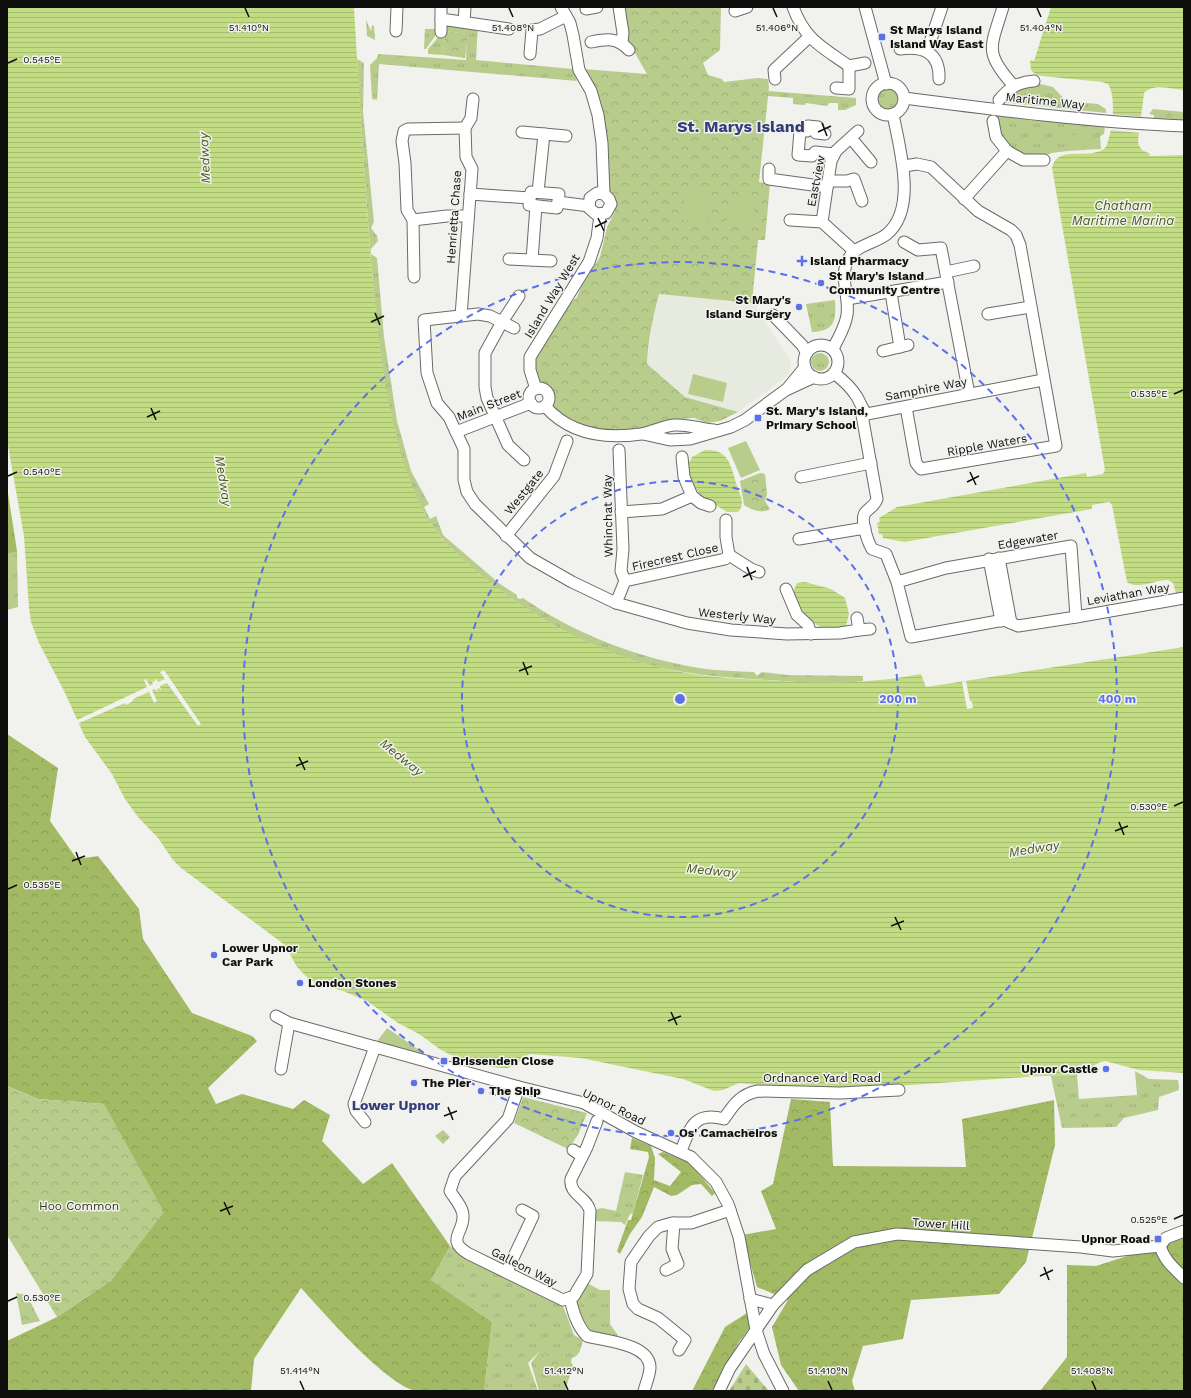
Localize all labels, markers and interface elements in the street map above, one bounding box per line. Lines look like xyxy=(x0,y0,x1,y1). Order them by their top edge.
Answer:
text: 51.410°N xyxy=(229,22,269,33)
text: 51.408°N xyxy=(492,22,534,33)
text: 51.406°N xyxy=(756,22,798,33)
text: 51.404°N xyxy=(1020,22,1062,33)
place label: St Marys Island Island Way East xyxy=(890,23,984,51)
marker: St Marys Island Island Way East xyxy=(877,32,887,42)
text: 0.545°E xyxy=(23,54,61,65)
street label: Maritime Way xyxy=(1005,90,1086,112)
district label: St. Marys Island xyxy=(677,117,805,136)
water label: Medway xyxy=(196,131,213,184)
street label: Eastview xyxy=(804,154,828,208)
street label: Henrietta Chase xyxy=(444,170,464,264)
water label: Chatham Maritime Marina xyxy=(1072,198,1174,228)
street label: Island Way West xyxy=(521,251,583,341)
place label: Island Pharmacy xyxy=(810,254,909,268)
marker: Island Pharmacy xyxy=(797,256,807,266)
place label: St Mary's Island Community Centre xyxy=(829,269,940,297)
marker: St Mary's Island Community Centre xyxy=(816,278,826,288)
place label: St Mary's Island Surgery xyxy=(706,293,792,321)
marker: St Mary's Island Surgery xyxy=(794,302,804,312)
street label: Samphire Way xyxy=(884,374,969,404)
street label: Main Street xyxy=(455,386,523,424)
text: 0.535°E xyxy=(1130,388,1168,399)
place label: St. Mary's Island, Primary School xyxy=(766,404,868,432)
marker: St. Mary's Island, Primary School xyxy=(753,413,763,423)
street label: Ripple Waters xyxy=(946,431,1028,459)
water label: Medway xyxy=(212,455,235,509)
text: 0.540°E xyxy=(23,466,61,477)
street label: Westgate xyxy=(501,466,547,518)
street label: Whinchat Way xyxy=(600,474,616,558)
street label: Edgewater xyxy=(997,528,1060,552)
street label: Firecrest Close xyxy=(630,540,720,574)
street label: Leviathan Way xyxy=(1085,580,1171,608)
street label: Westerly Way xyxy=(697,605,777,627)
centre of rings xyxy=(673,692,687,706)
text: 200 m xyxy=(879,692,917,706)
text: 400 m xyxy=(1098,692,1136,706)
water label: Medway xyxy=(377,735,427,780)
text: 0.530°E xyxy=(1130,801,1168,812)
water label: Medway xyxy=(1008,837,1062,860)
water label: Medway xyxy=(686,860,740,881)
text: 0.535°E xyxy=(23,879,61,890)
place label: Lower Upnor Car Park xyxy=(222,941,299,969)
marker: Lower Upnor Car Park xyxy=(209,950,219,960)
place label: London Stones xyxy=(308,976,397,990)
marker: London Stones xyxy=(295,978,305,988)
place label: Brissenden Close xyxy=(452,1054,554,1068)
marker: Brissenden Close xyxy=(439,1056,449,1066)
place label: Upnor Castle xyxy=(1021,1062,1098,1076)
marker: Upnor Castle xyxy=(1101,1064,1111,1074)
street label: Ordnance Yard Road xyxy=(763,1071,881,1085)
place label: The Pier xyxy=(422,1076,472,1090)
marker: The Pier xyxy=(409,1078,419,1088)
place label: The Ship xyxy=(489,1084,541,1098)
marker: The Ship xyxy=(476,1086,486,1096)
street label: Upnor Road xyxy=(580,1086,648,1128)
district label: Lower Upnor xyxy=(352,1097,440,1113)
place label: Os' Camacheiros xyxy=(679,1126,778,1140)
marker: Os' Camacheiros xyxy=(666,1128,676,1138)
park label: Hoo Common xyxy=(39,1199,119,1213)
text: 0.525°E xyxy=(1130,1214,1168,1225)
street label: Tower Hill xyxy=(912,1215,971,1233)
place label: Upnor Road xyxy=(1081,1232,1150,1246)
marker: Upnor Road xyxy=(1153,1234,1163,1244)
street label: Galleon Way xyxy=(489,1244,560,1290)
text: 0.530°E xyxy=(23,1292,61,1303)
text: 51.414°N xyxy=(280,1365,320,1376)
text: 51.412°N xyxy=(544,1365,584,1376)
text: 51.410°N xyxy=(808,1365,848,1376)
text: 51.408°N xyxy=(1071,1365,1113,1376)

